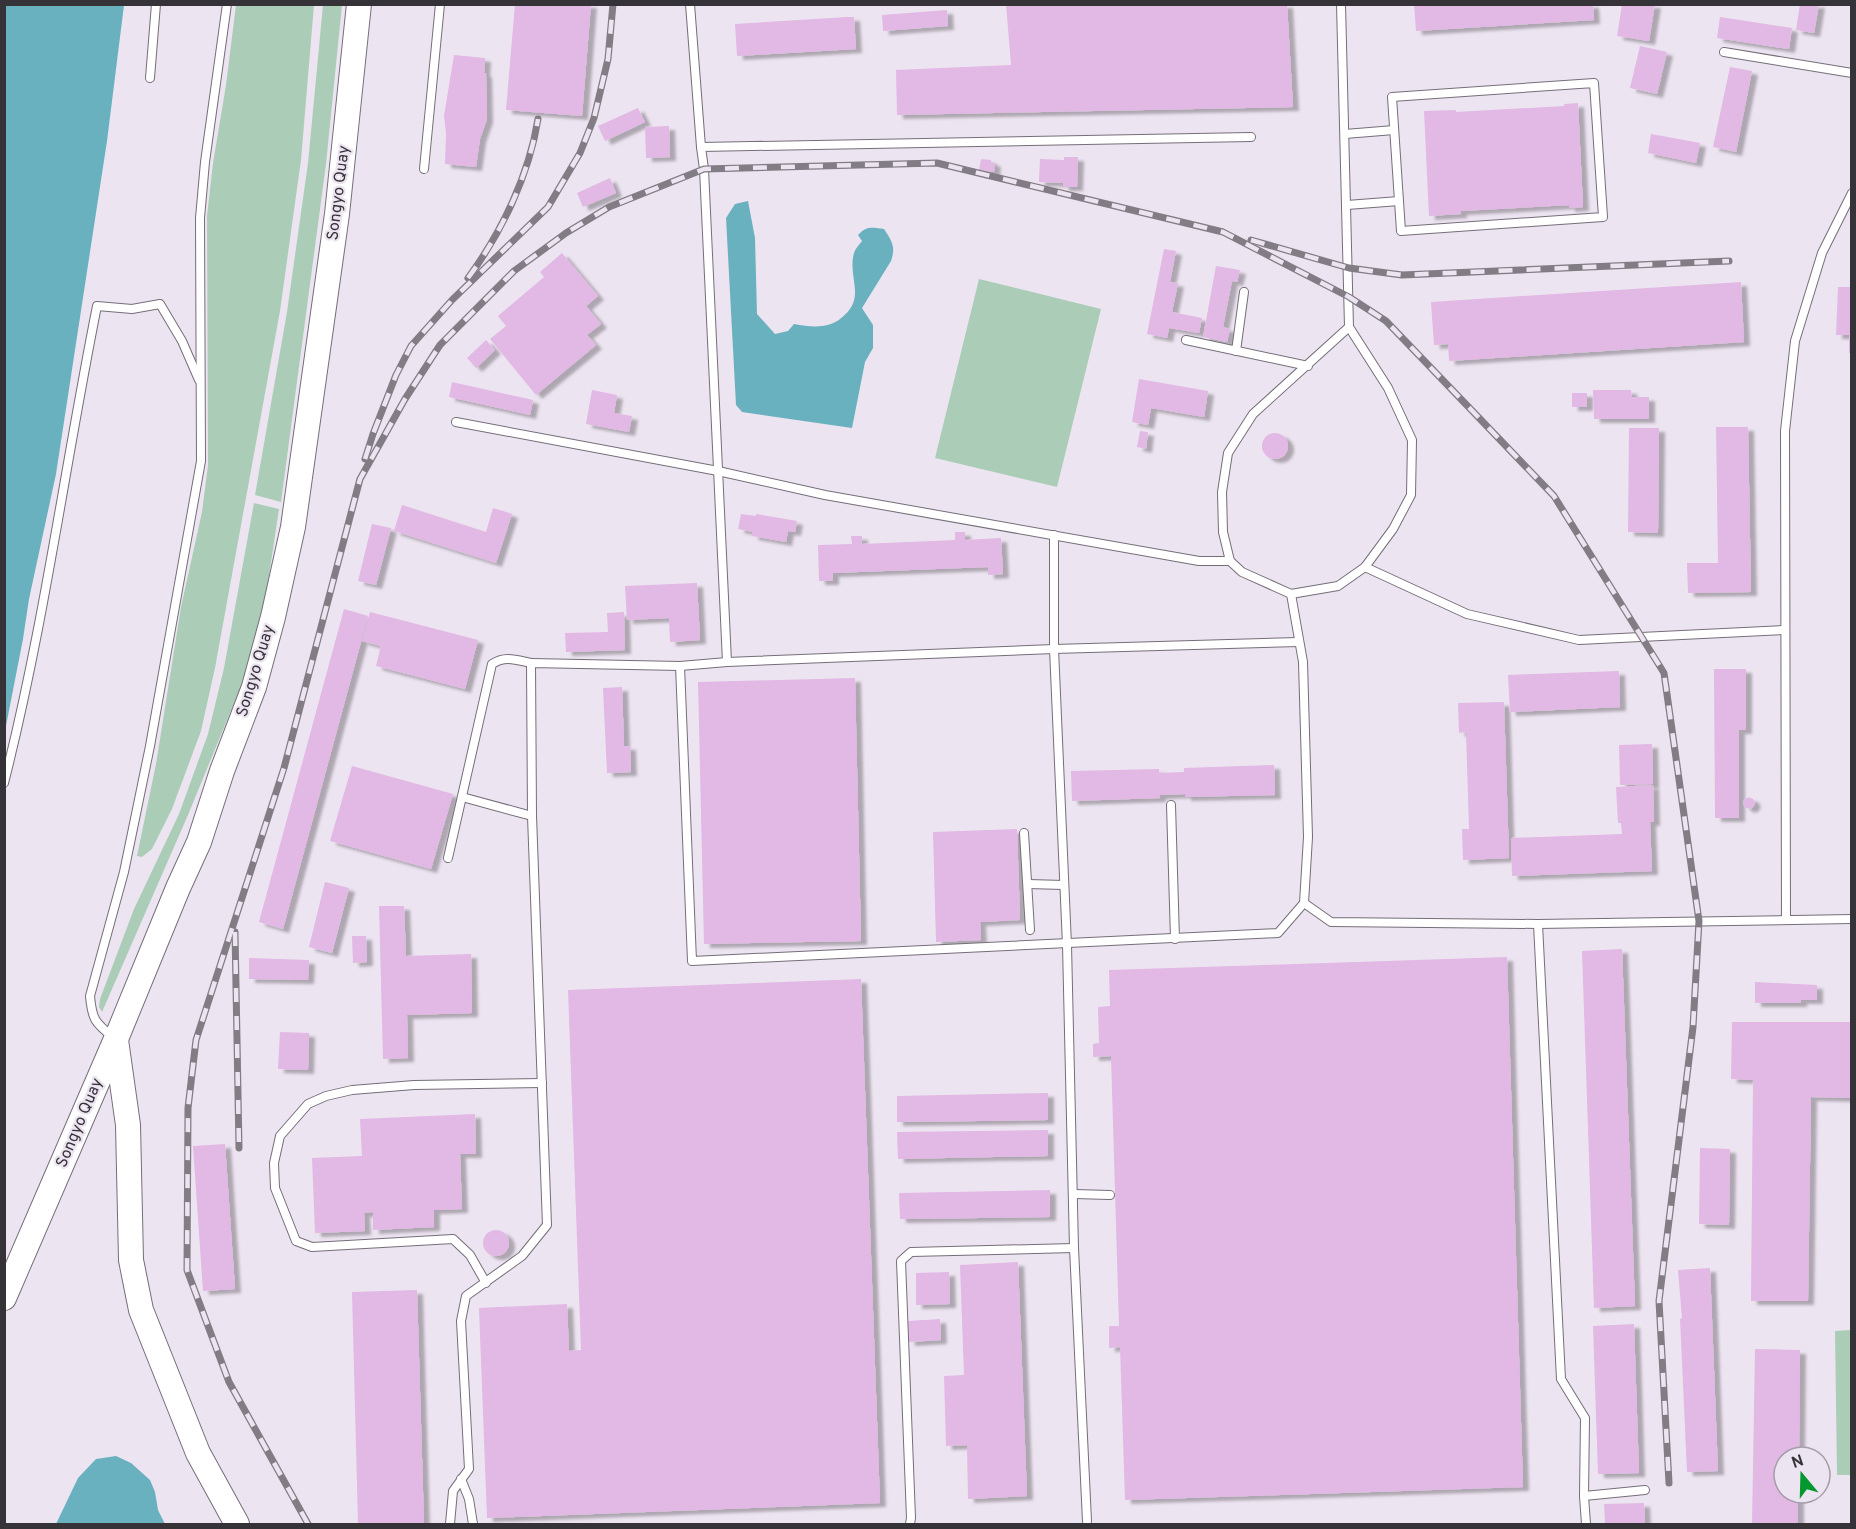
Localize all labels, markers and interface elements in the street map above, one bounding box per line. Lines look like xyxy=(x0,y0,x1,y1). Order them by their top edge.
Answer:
street label: Songyo Quay xyxy=(323,144,355,242)
street label: Songyo Quay xyxy=(233,623,279,719)
street label: Songyo Quay xyxy=(52,1075,108,1171)
north arrow xyxy=(1772,1445,1832,1505)
text: N xyxy=(1789,1451,1806,1474)

